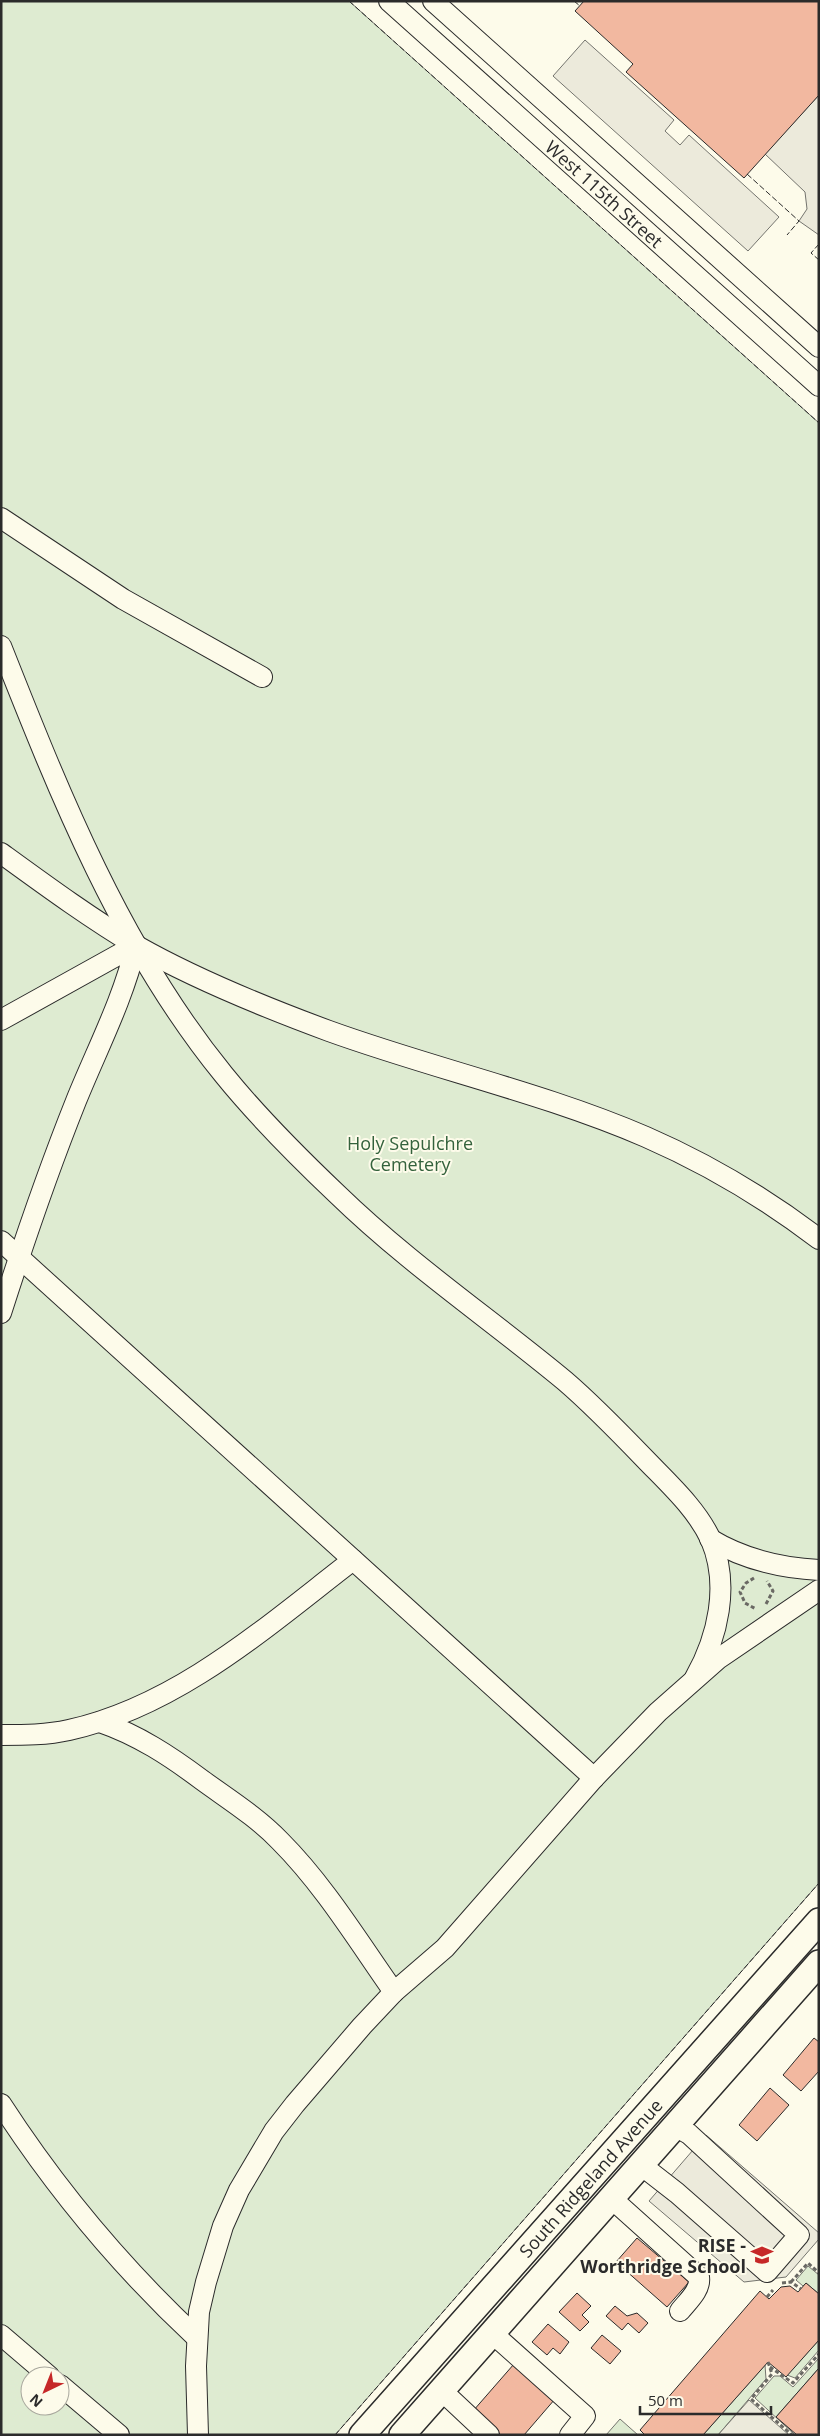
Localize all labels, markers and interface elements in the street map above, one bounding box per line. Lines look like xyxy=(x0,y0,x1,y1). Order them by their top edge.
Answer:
street label: West 115th Street xyxy=(541,135,668,253)
park label: Holy Sepulchre Cemetery xyxy=(347,1131,473,1176)
street label: South Ridgeland Avenue xyxy=(514,2094,667,2262)
place label: RISE - Worthridge School xyxy=(580,2233,746,2278)
school or university icon: RISE - Worthridge School xyxy=(749,2242,775,2268)
north arrow xyxy=(20,2366,70,2416)
scale bar xyxy=(640,2384,771,2416)
text: N xyxy=(25,2390,46,2412)
text: 50 m xyxy=(648,2390,683,2410)

